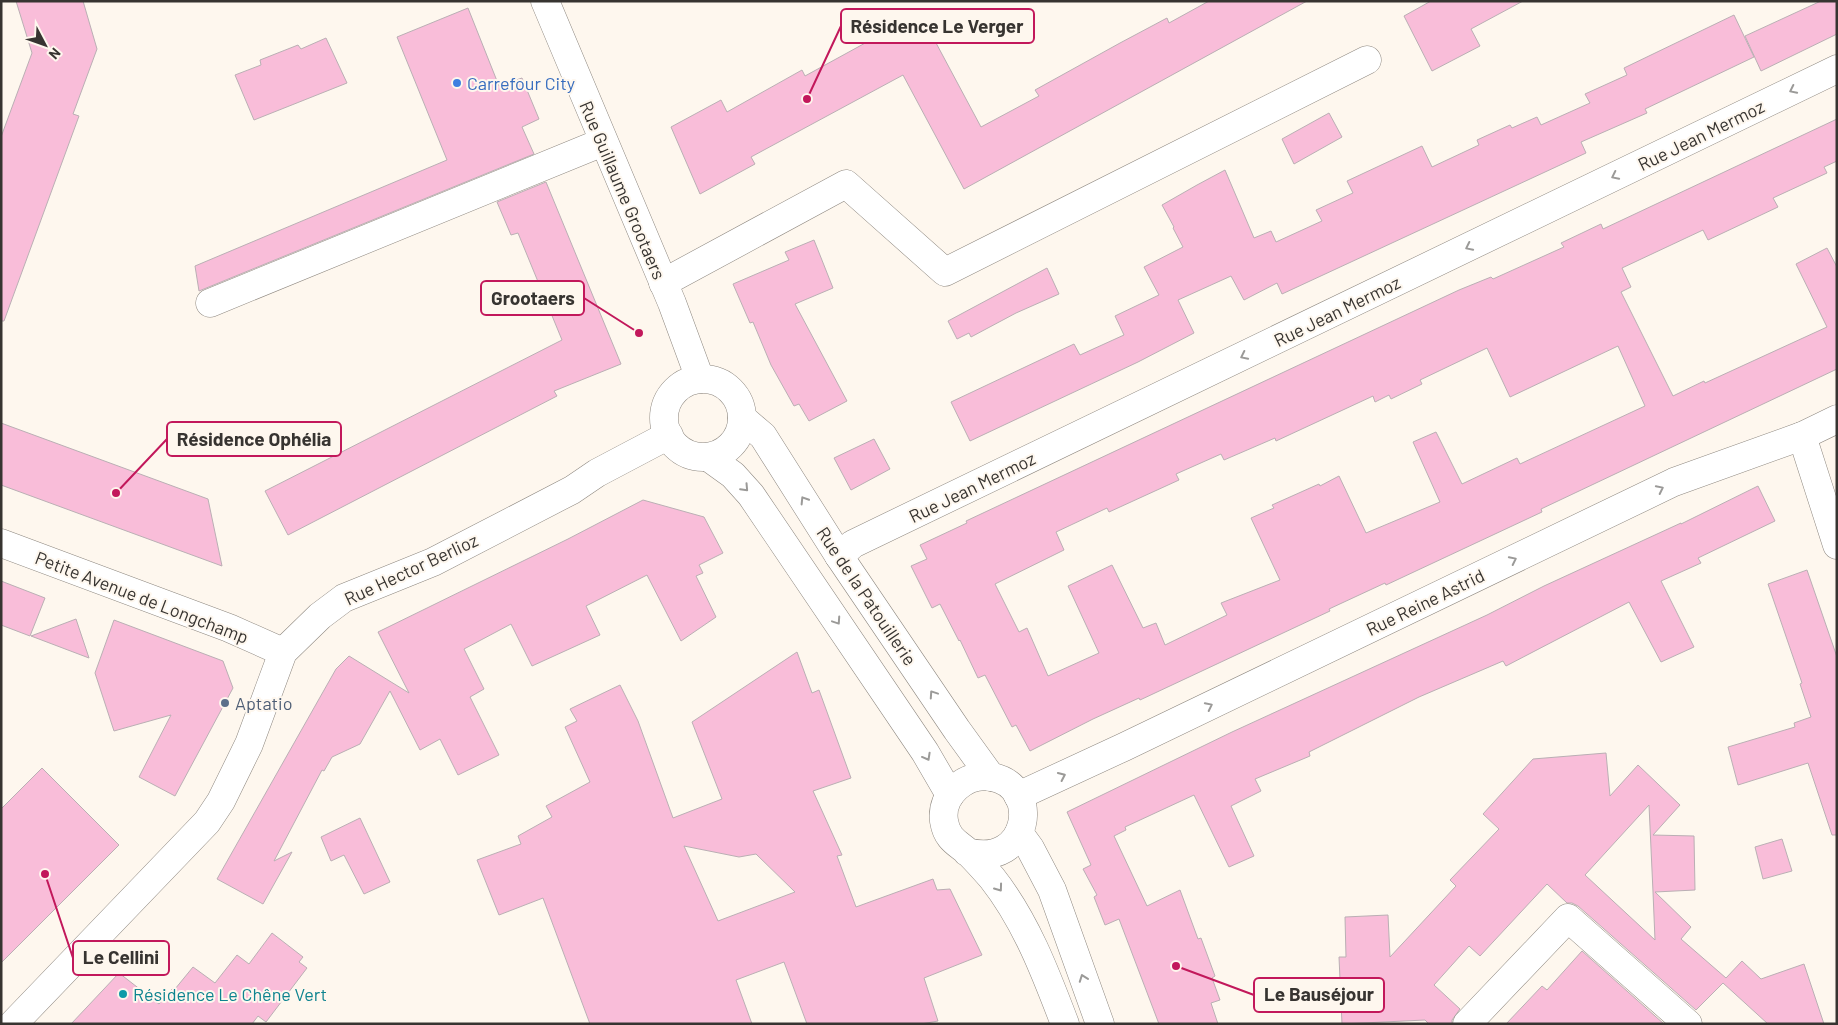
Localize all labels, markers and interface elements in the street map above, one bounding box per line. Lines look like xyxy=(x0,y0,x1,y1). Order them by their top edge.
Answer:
callout: Résidence Le Verger xyxy=(841,9,1034,43)
text: Résidence Le Verger xyxy=(851,14,1024,37)
north arrow xyxy=(20,20,70,70)
text: N xyxy=(46,45,65,63)
place label: Carrefour City xyxy=(467,72,575,94)
marker: Carrefour City xyxy=(451,77,463,89)
one-way arrow xyxy=(1789,84,1798,95)
street label: Rue Jean Mermoz xyxy=(1634,95,1768,175)
street label: Rue Guillaume Grootaers xyxy=(575,97,671,283)
one-way arrow xyxy=(1611,170,1620,180)
one-way arrow xyxy=(1465,241,1474,251)
street label: Rue Jean Mermoz xyxy=(1270,271,1404,351)
callout: Grootaers xyxy=(481,281,584,315)
text: Grootaers xyxy=(491,286,575,309)
one-way arrow xyxy=(1240,349,1249,359)
callout: Résidence Ophélia xyxy=(167,422,341,456)
text: Résidence Ophélia xyxy=(177,427,331,450)
street label: Rue Jean Mermoz xyxy=(905,447,1039,527)
one-way arrow xyxy=(739,482,748,491)
one-way arrow xyxy=(1654,485,1663,495)
one-way arrow xyxy=(800,497,810,506)
street label: Rue de la Patouillerie xyxy=(812,522,922,670)
street label: Rue Hector Berlioz xyxy=(341,528,481,610)
street label: Petite Avenue de Longchamp xyxy=(32,546,252,648)
one-way arrow xyxy=(1508,556,1517,566)
street label: Rue Reine Astrid xyxy=(1362,564,1488,640)
one-way arrow xyxy=(831,615,840,625)
one-way arrow xyxy=(930,690,939,700)
place label: Aptatio xyxy=(235,692,293,714)
marker: Aptatio xyxy=(219,697,231,709)
one-way arrow xyxy=(1204,702,1213,713)
one-way arrow xyxy=(921,751,931,760)
one-way arrow xyxy=(1057,772,1066,782)
one-way arrow xyxy=(993,883,1003,892)
callout: Le Cellini xyxy=(73,941,169,975)
text: Le Cellini xyxy=(83,945,159,968)
one-way arrow xyxy=(1079,974,1089,983)
callout: Le Bauséjour xyxy=(1254,978,1384,1012)
text: Le Bauséjour xyxy=(1264,982,1375,1005)
place label: Résidence Le Chêne Vert xyxy=(133,983,327,1005)
marker: Résidence Le Chêne Vert xyxy=(117,988,129,1000)

